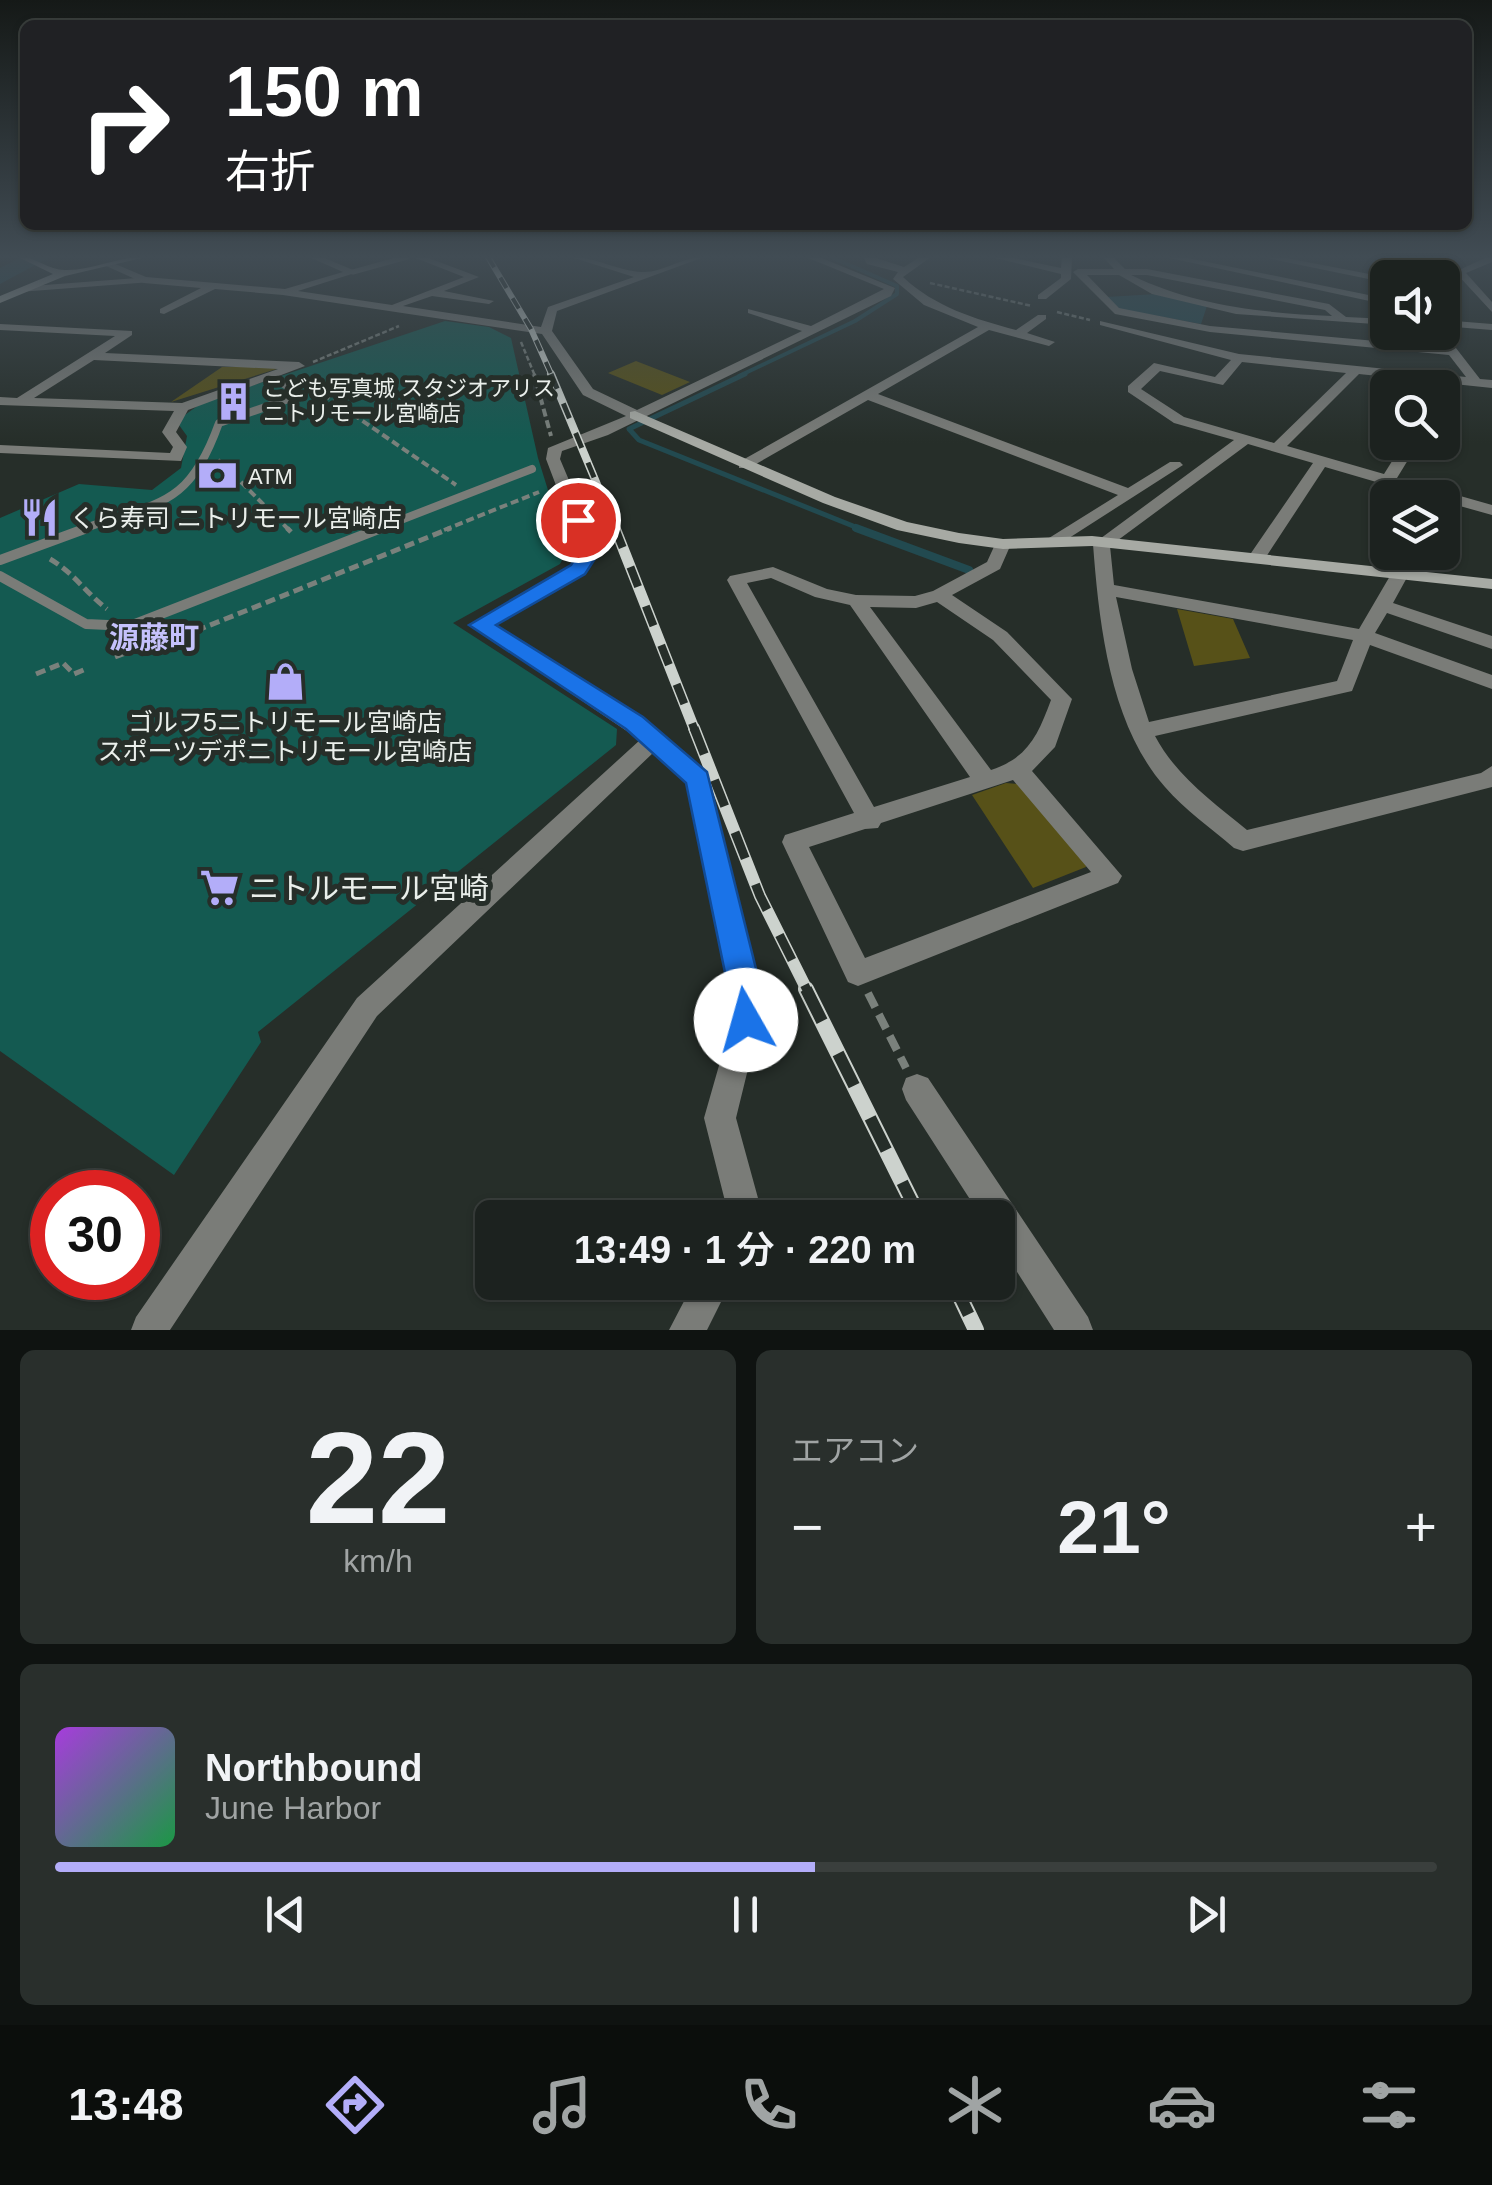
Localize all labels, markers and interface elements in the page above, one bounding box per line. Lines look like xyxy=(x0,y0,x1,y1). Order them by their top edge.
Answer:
text: 150 m xyxy=(225,53,423,131)
icon: right xyxy=(60,60,190,190)
text: 右折 xyxy=(225,146,315,197)
map controls xyxy=(1370,260,1460,570)
button: sound xyxy=(1370,260,1460,350)
button: search xyxy=(1370,370,1460,460)
place label: こども写真城 スタジオアリス ニトリモール宮崎店 xyxy=(263,376,555,426)
building icon: こども写真城 スタジオアリス ニトリモール宮崎店 xyxy=(212,380,254,422)
bank icon: ATM xyxy=(197,455,239,497)
place label: ATM xyxy=(248,464,293,489)
pin xyxy=(536,478,621,563)
button: layers xyxy=(1370,480,1460,570)
icon: arrive xyxy=(551,493,606,548)
restaurant icon: くら寿司 ニトリモール宮崎店 xyxy=(19,497,61,539)
place label: くら寿司 ニトリモール宮崎店 xyxy=(70,504,402,532)
district label: 源藤町 xyxy=(109,621,199,654)
shop icon: ゴルフ5ニトリモール宮崎店 スポーツデポニトリモール宮崎店 xyxy=(264,660,306,702)
place label: ゴルフ5ニトリモール宮崎店 スポーツデポニトリモール宮崎店 xyxy=(98,708,472,765)
supermarket icon: ニトルモール宮崎 xyxy=(198,867,240,909)
place label: ニトルモール宮崎 xyxy=(249,872,489,905)
position arrow xyxy=(694,968,798,1072)
speed limit sign: 30 xyxy=(30,1170,160,1300)
text: 13:49 · 1 分 · 220 m xyxy=(574,1229,916,1271)
text: 22 xyxy=(306,1405,450,1551)
text: エアコン xyxy=(791,1433,919,1469)
text: 21° xyxy=(1057,1485,1171,1569)
text: − xyxy=(791,1496,823,1558)
text: + xyxy=(1405,1496,1437,1558)
text: km/h xyxy=(343,1543,413,1579)
text: Northbound xyxy=(205,1747,422,1789)
text: June Harbor xyxy=(205,1790,381,1826)
icon: previous xyxy=(258,1887,313,1942)
icon: pause xyxy=(718,1887,773,1942)
icon: next xyxy=(1179,1887,1234,1942)
icon: directions xyxy=(320,2070,390,2140)
icon: music xyxy=(527,2070,597,2140)
icon: phone xyxy=(734,2070,804,2140)
icon: climate xyxy=(940,2070,1010,2140)
icon: car xyxy=(1147,2070,1217,2140)
icon: filters xyxy=(1354,2070,1424,2140)
text: 13:48 xyxy=(68,2079,183,2130)

